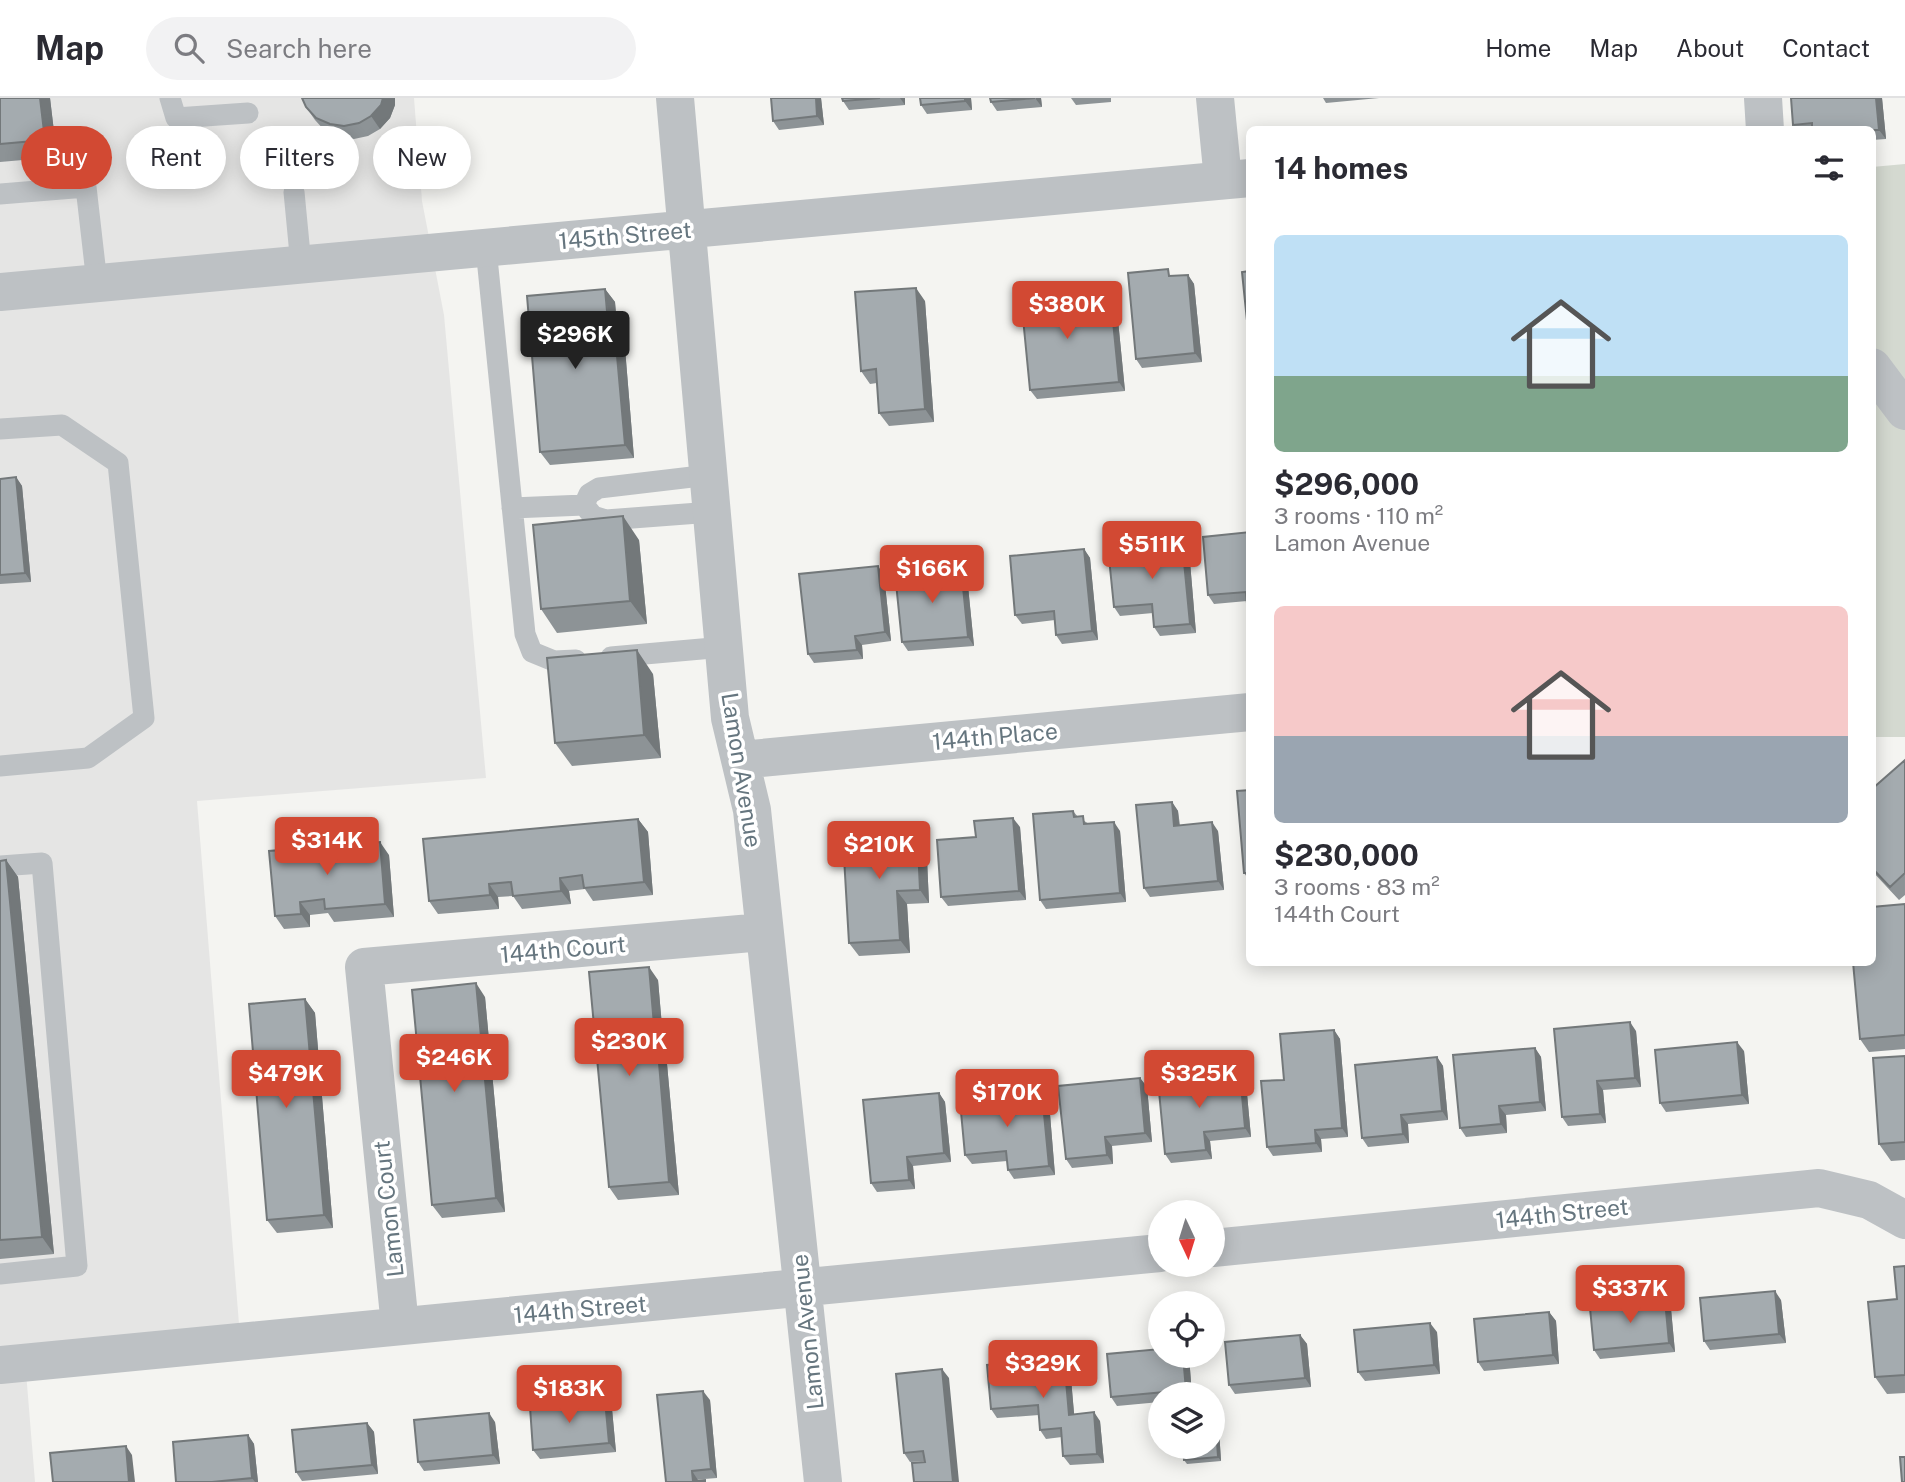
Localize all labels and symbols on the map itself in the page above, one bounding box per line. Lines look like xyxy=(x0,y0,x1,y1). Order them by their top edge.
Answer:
street label: 145th Street xyxy=(557,216,693,254)
pin: $380K xyxy=(1018,282,1116,341)
pin: $296K xyxy=(526,312,624,371)
pin: $511K xyxy=(1103,522,1201,581)
pin: $166K xyxy=(883,546,981,605)
street label: Lamon Avenue xyxy=(716,691,768,849)
street label: 144th Place xyxy=(931,717,1059,755)
pin: $314K xyxy=(278,818,376,877)
pin: $210K xyxy=(830,822,928,881)
street label: 144th Court xyxy=(499,930,627,968)
pin: $230K xyxy=(580,1018,678,1078)
pin: $246K xyxy=(405,1034,503,1094)
pin: $479K xyxy=(237,1051,335,1110)
pin: $325K xyxy=(1150,1051,1248,1110)
pin: $170K xyxy=(958,1070,1056,1129)
street label: Lamon Court xyxy=(367,1139,409,1279)
street label: 144th Street xyxy=(1494,1193,1630,1233)
north arrow xyxy=(1148,1200,1225,1278)
street label: Lamon Avenue xyxy=(785,1253,829,1411)
pin: $337K xyxy=(1581,1266,1679,1325)
street label: 144th Street xyxy=(512,1290,648,1328)
pin: $329K xyxy=(994,1340,1092,1400)
pin: $183K xyxy=(520,1366,618,1425)

